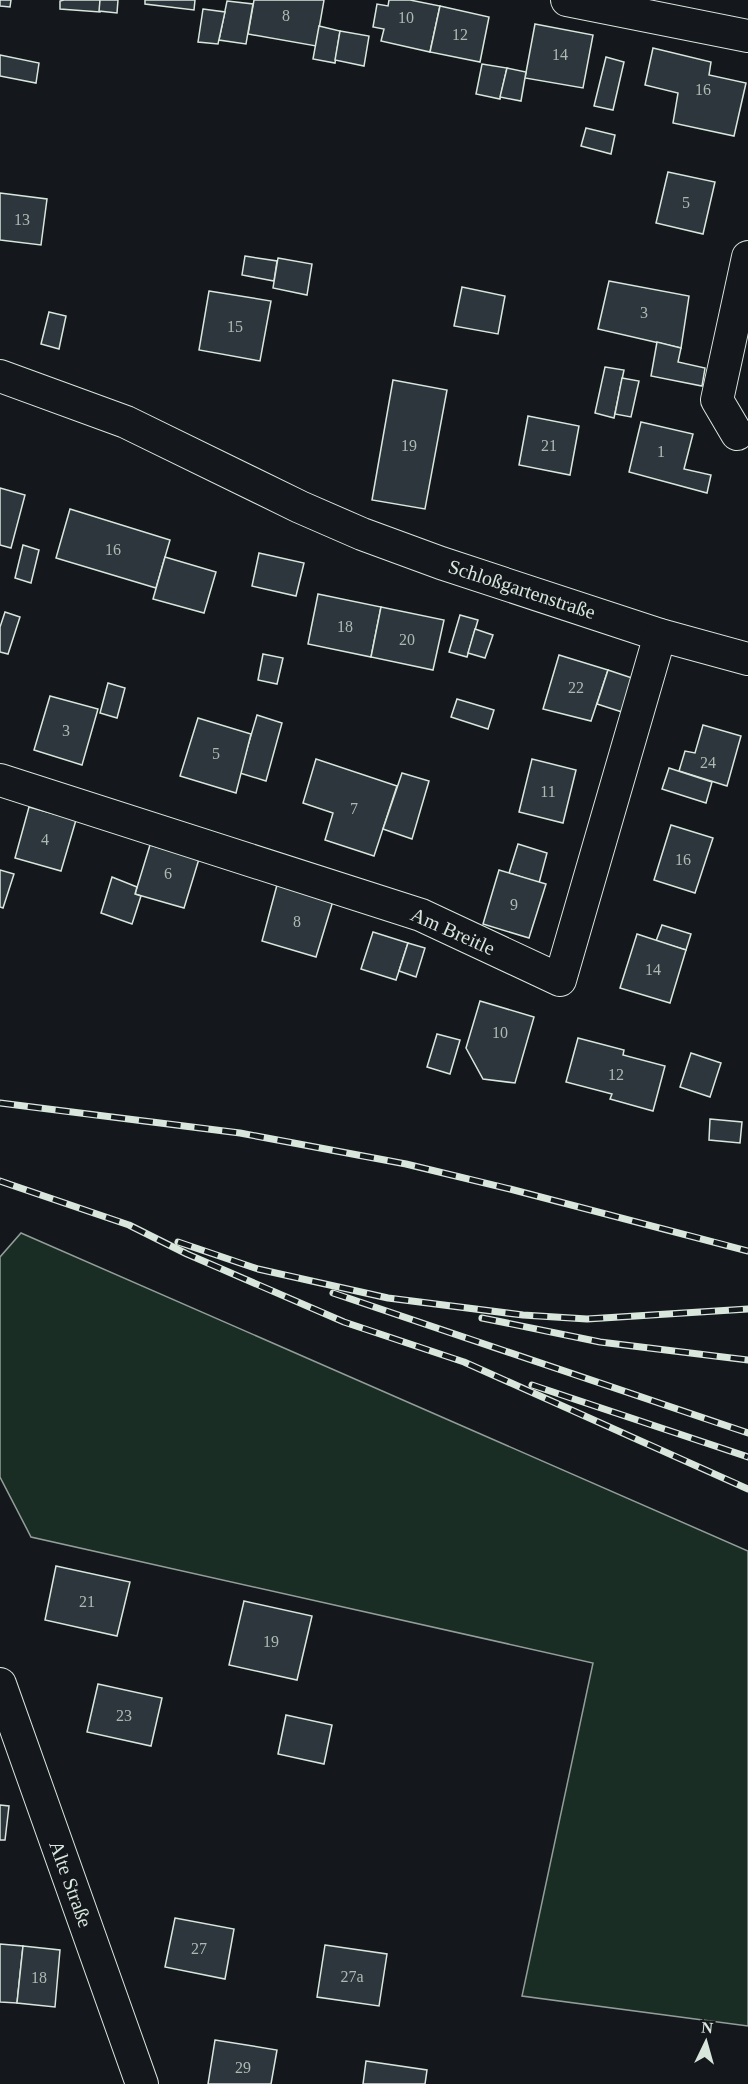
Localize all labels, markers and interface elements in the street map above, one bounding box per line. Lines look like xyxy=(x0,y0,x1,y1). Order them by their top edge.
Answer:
house number: 8 xyxy=(282,7,290,24)
house number: 10 xyxy=(398,9,414,26)
house number: 12 xyxy=(452,26,468,43)
house number: 14 xyxy=(552,46,568,63)
house number: 16 xyxy=(695,81,711,98)
house number: 5 xyxy=(682,194,690,211)
house number: 13 xyxy=(14,211,30,228)
house number: 3 xyxy=(640,304,648,321)
house number: 15 xyxy=(227,318,243,335)
house number: 19 xyxy=(401,437,417,454)
house number: 21 xyxy=(541,437,557,454)
house number: 1 xyxy=(657,443,665,460)
house number: 16 xyxy=(105,541,121,558)
street label: Schloßgartenstraße xyxy=(445,555,598,624)
house number: 18 xyxy=(337,618,353,635)
house number: 20 xyxy=(399,631,415,648)
house number: 22 xyxy=(568,679,584,696)
house number: 3 xyxy=(62,722,70,739)
house number: 5 xyxy=(212,745,220,762)
house number: 24 xyxy=(700,754,716,771)
house number: 11 xyxy=(540,783,556,800)
house number: 7 xyxy=(350,800,358,817)
house number: 4 xyxy=(41,831,49,848)
house number: 16 xyxy=(675,851,691,868)
house number: 6 xyxy=(164,865,172,882)
house number: 9 xyxy=(510,896,518,913)
street label: Am Breitle xyxy=(408,903,498,959)
house number: 8 xyxy=(293,913,301,930)
house number: 14 xyxy=(645,961,661,978)
house number: 10 xyxy=(492,1024,508,1041)
house number: 12 xyxy=(608,1066,624,1083)
house number: 21 xyxy=(79,1593,95,1610)
house number: 19 xyxy=(263,1633,279,1650)
house number: 23 xyxy=(116,1707,132,1724)
street label: Alte Straße xyxy=(45,1838,97,1930)
house number: 27 xyxy=(191,1940,207,1957)
house number: 27a xyxy=(340,1968,364,1985)
house number: 18 xyxy=(31,1969,47,1986)
north arrow xyxy=(676,2012,736,2072)
text: N xyxy=(701,2019,714,2037)
house number: 29 xyxy=(235,2059,251,2076)

